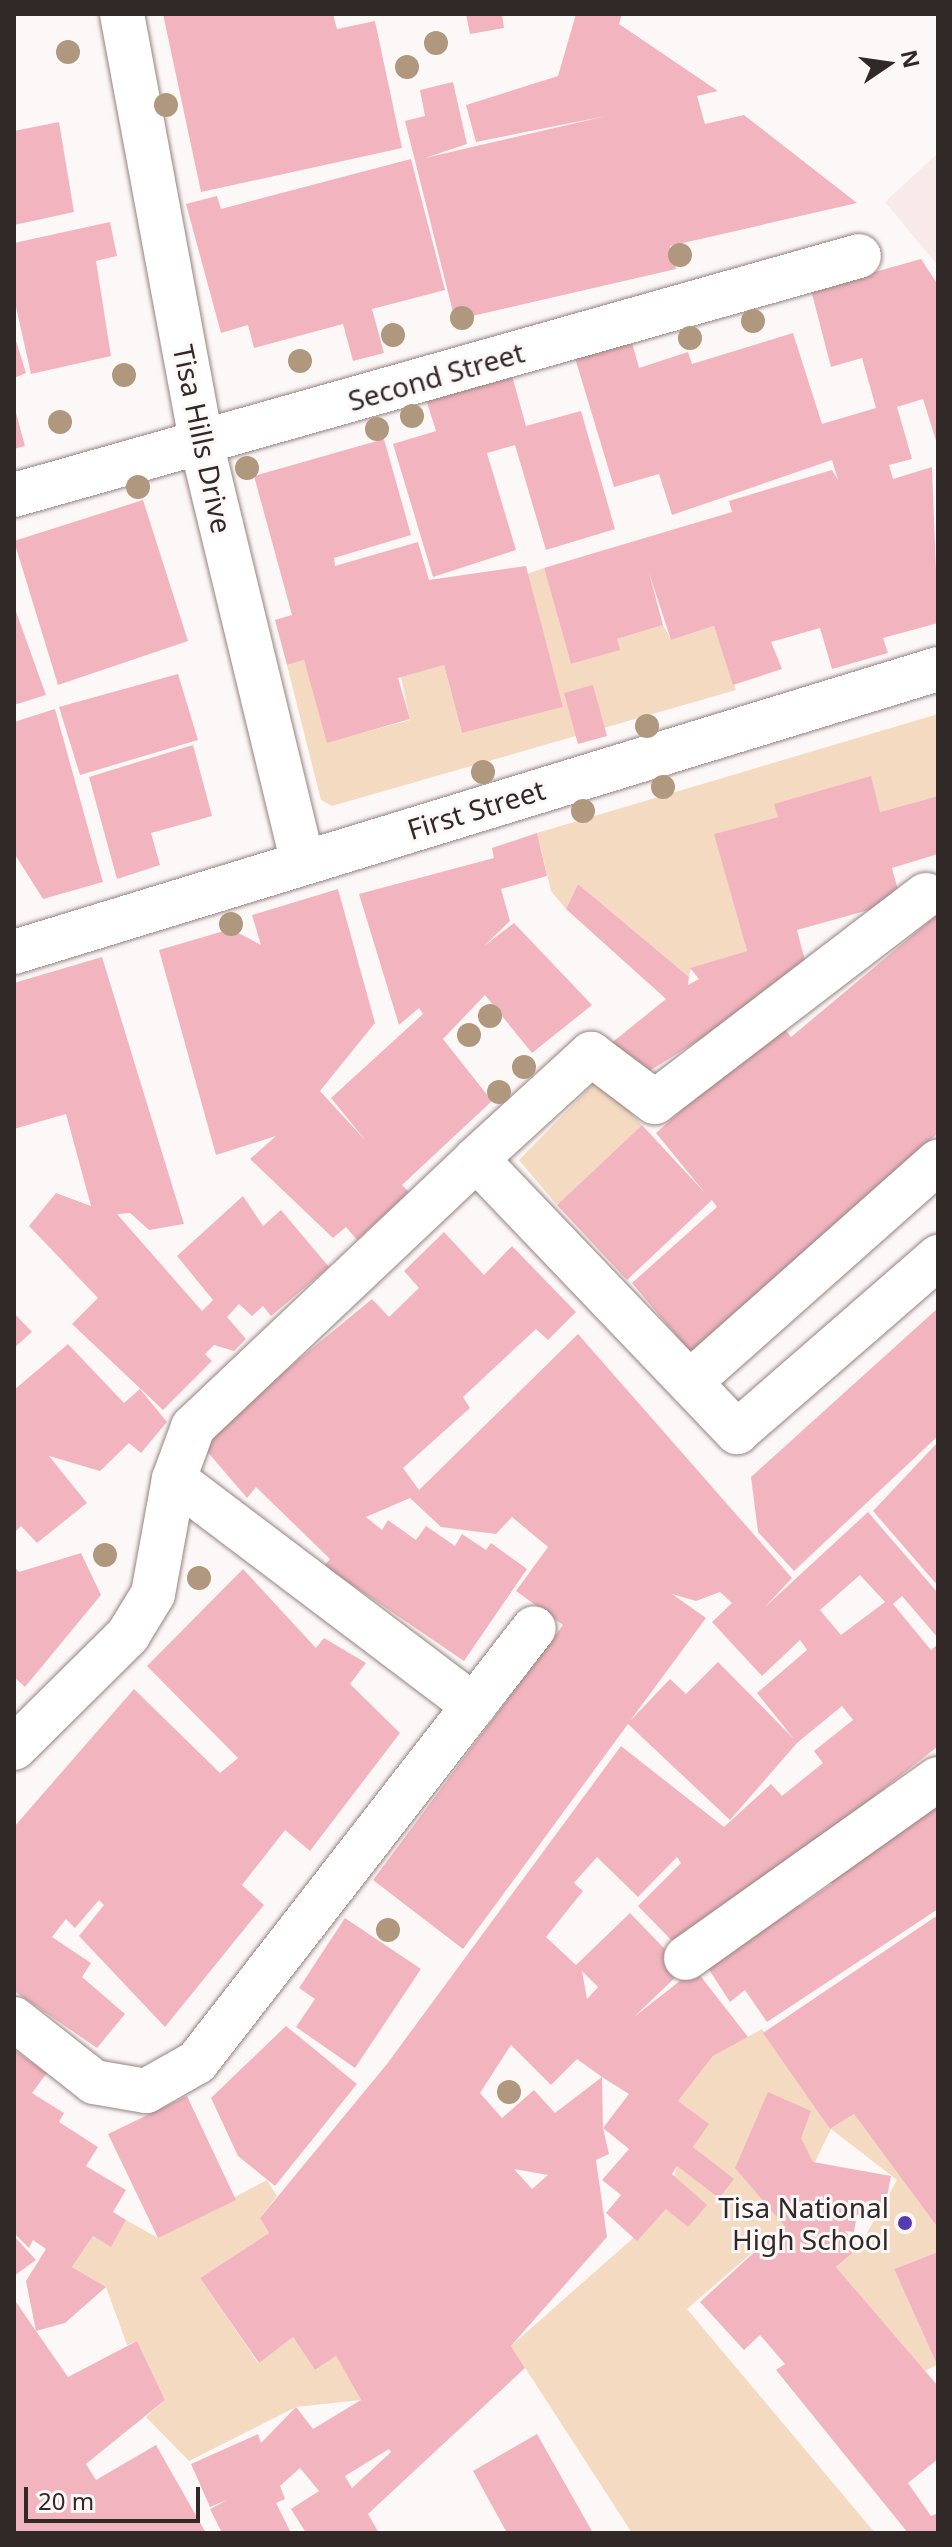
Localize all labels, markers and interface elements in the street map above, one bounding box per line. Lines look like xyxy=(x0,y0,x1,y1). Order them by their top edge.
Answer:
north arrow xyxy=(848,24,928,104)
text: N xyxy=(895,47,928,71)
street label: Second Street xyxy=(344,335,528,417)
street label: Tisa Hills Drive xyxy=(167,342,239,536)
street label: First Street xyxy=(403,772,549,846)
place label: Tisa National High School xyxy=(718,2190,889,2256)
marker: Tisa National High School xyxy=(896,2214,914,2232)
scale bar xyxy=(28,2471,204,2521)
text: 20 m xyxy=(38,2484,94,2517)

